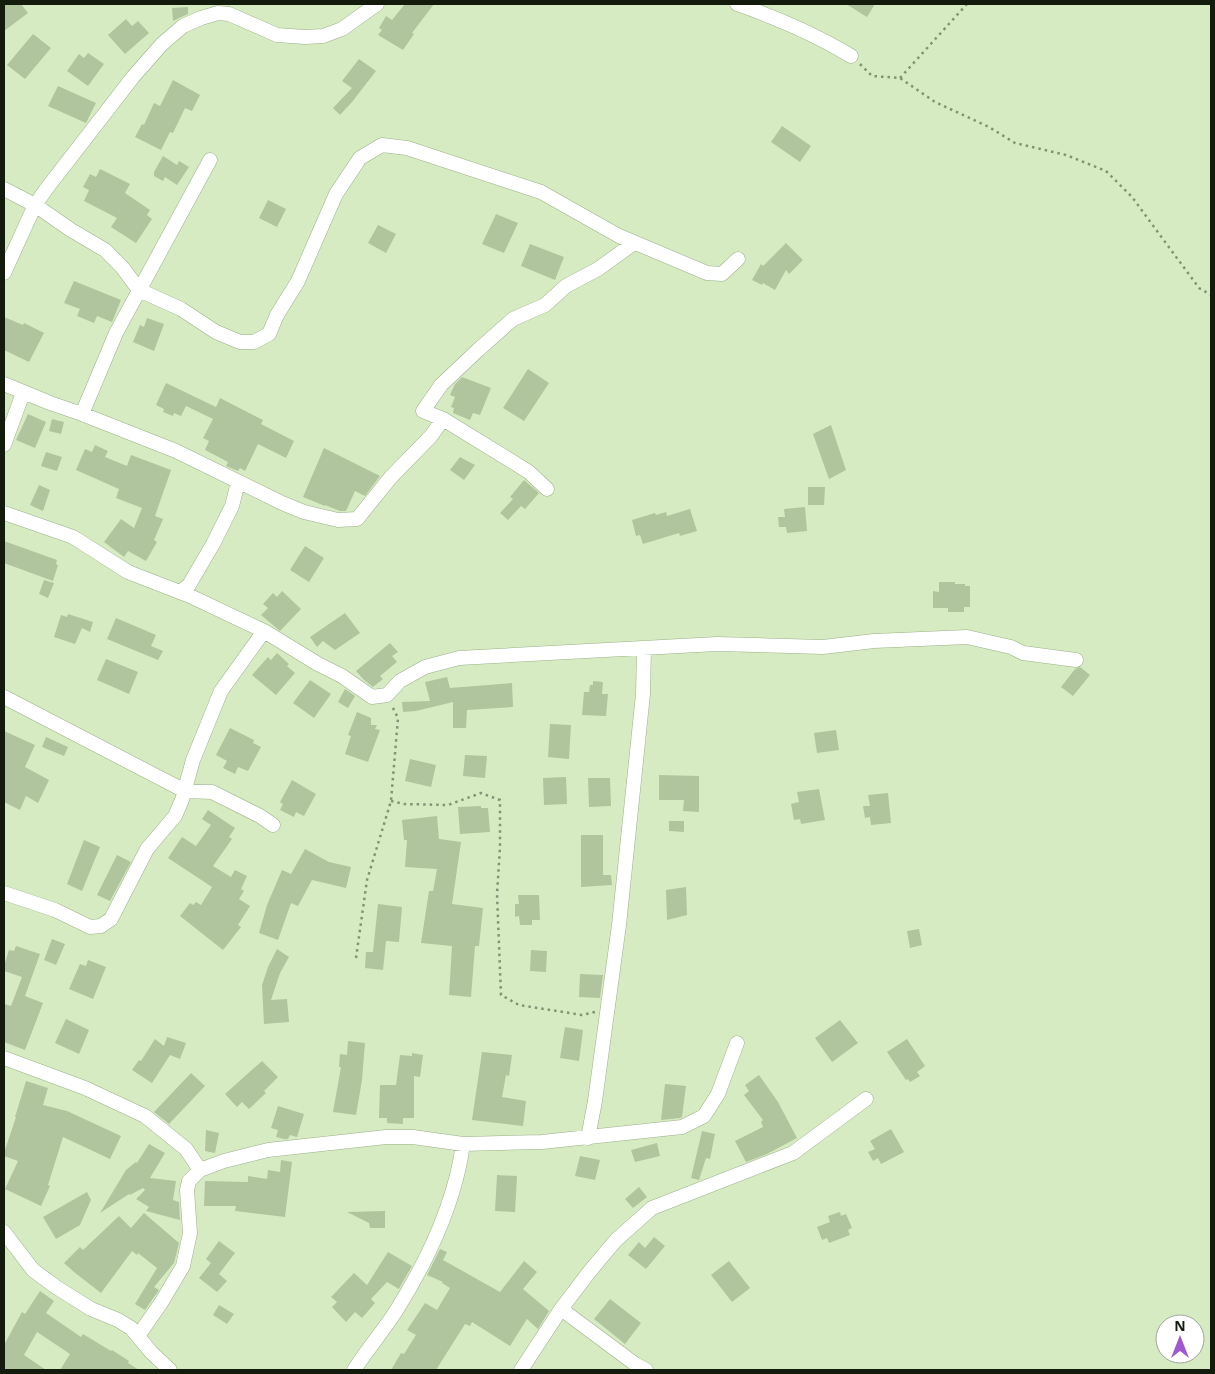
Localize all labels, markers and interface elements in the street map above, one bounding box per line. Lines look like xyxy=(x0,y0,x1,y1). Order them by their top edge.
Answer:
north arrow xyxy=(1155,1314,1205,1364)
text: N xyxy=(1174,1316,1186,1335)

